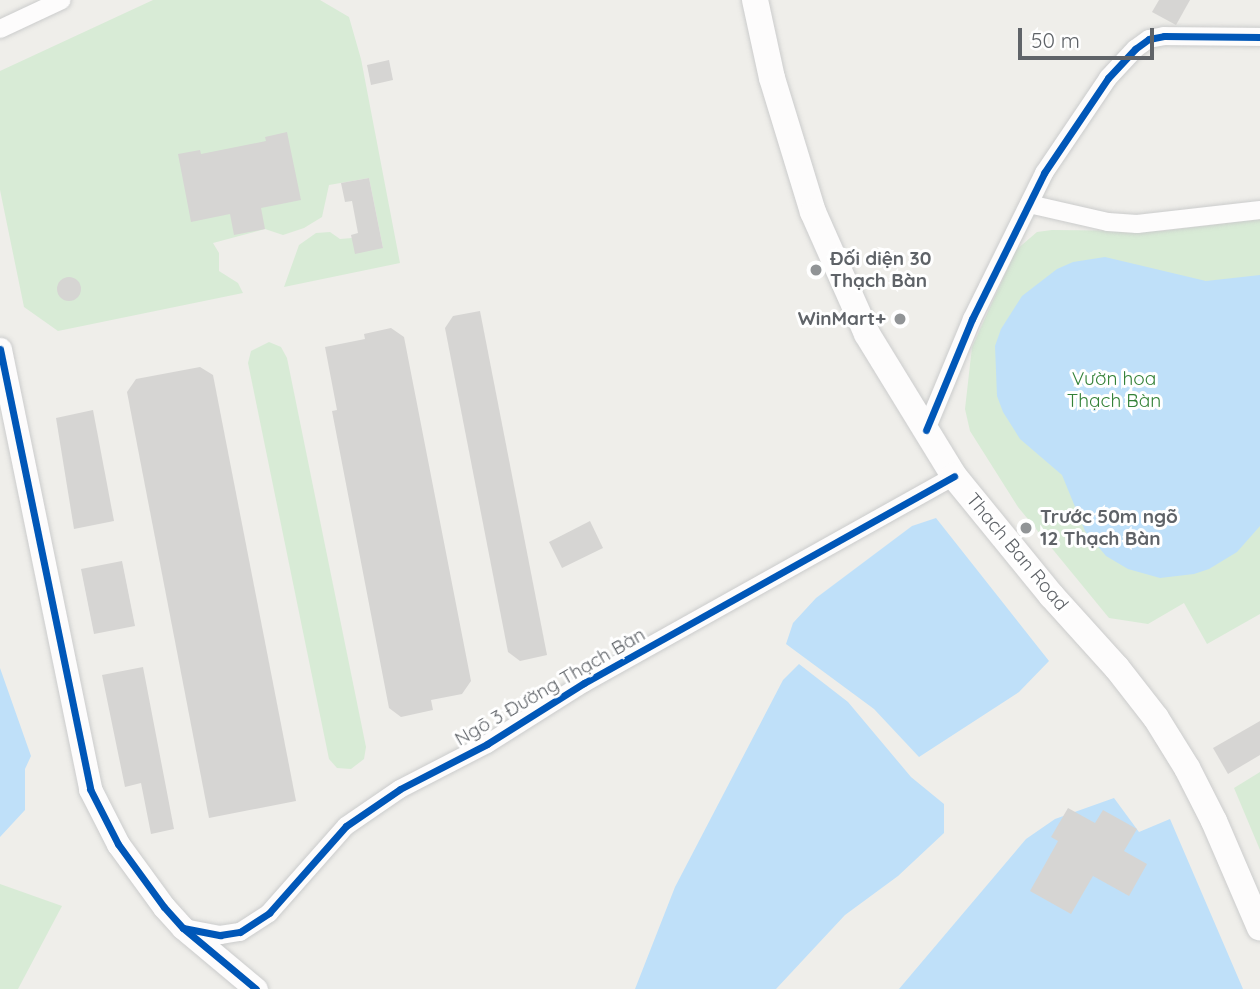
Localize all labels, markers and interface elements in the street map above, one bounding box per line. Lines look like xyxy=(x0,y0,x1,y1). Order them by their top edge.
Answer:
scale bar xyxy=(1022,14,1158,58)
text: 50 m xyxy=(1031,27,1080,53)
place label: Đối diện 30 Thạch Bàn xyxy=(830,248,931,292)
marker: Đối diện 30 Thạch Bàn xyxy=(808,262,824,278)
place label: WinMart+ xyxy=(798,308,886,330)
marker: WinMart+ xyxy=(892,311,908,327)
park label: Vườn hoa Thạch Bàn xyxy=(1067,368,1161,412)
street label: Thach Ban Road xyxy=(961,488,1073,616)
place label: Trước 50m ngõ 12 Thạch Bàn xyxy=(1040,506,1178,550)
marker: Trước 50m ngõ 12 Thạch Bàn xyxy=(1018,520,1034,536)
street label: Ngõ 3 Đường Thạch Bàn xyxy=(451,623,649,751)

